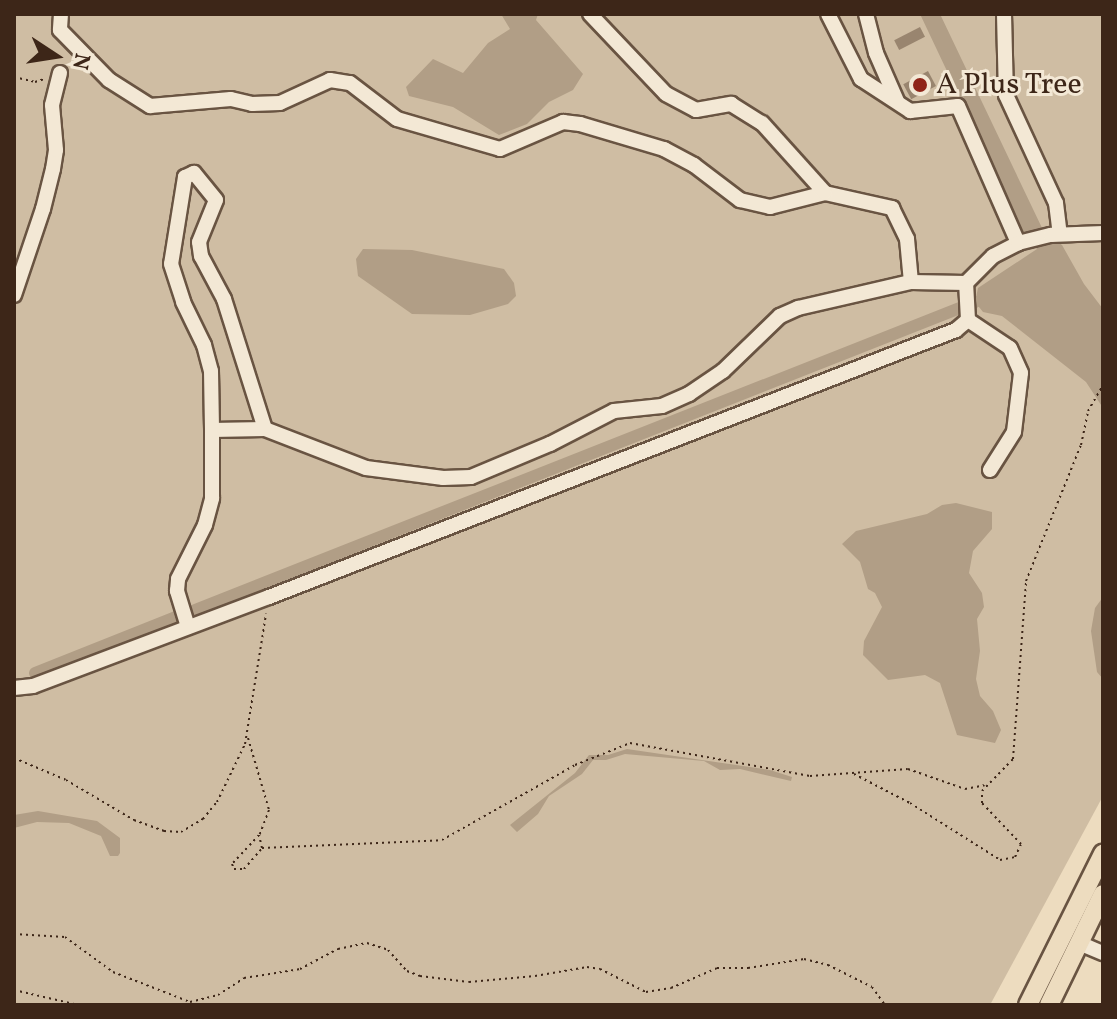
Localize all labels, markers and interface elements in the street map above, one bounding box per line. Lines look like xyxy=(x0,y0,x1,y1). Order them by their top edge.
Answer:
north arrow xyxy=(16,16,96,96)
text: N xyxy=(63,50,97,72)
place label: A Plus Tree xyxy=(936,67,1083,103)
marker: A Plus Tree xyxy=(911,76,929,94)

